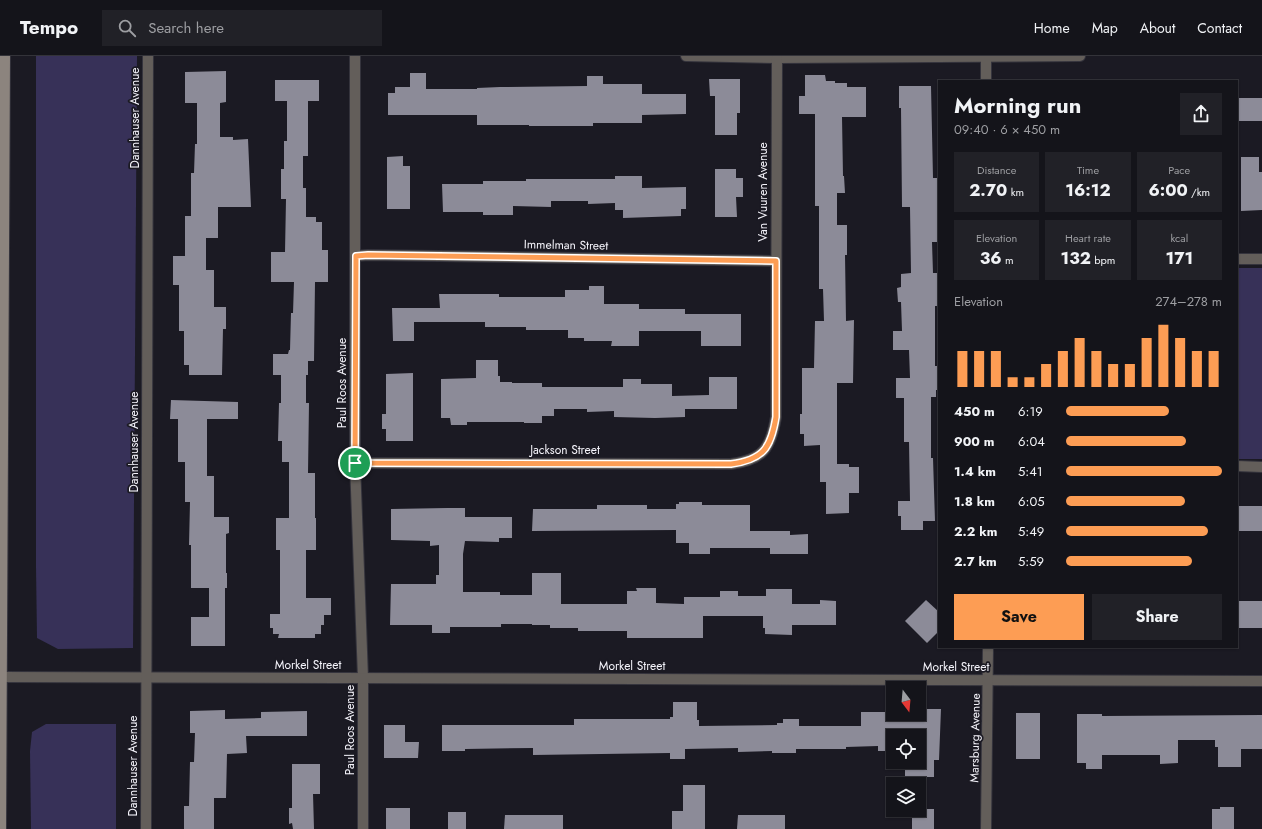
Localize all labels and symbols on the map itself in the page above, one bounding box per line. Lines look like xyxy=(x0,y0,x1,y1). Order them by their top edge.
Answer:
street label: Dannhauser Avenue xyxy=(126,67,144,169)
street label: Van Vuuren Avenue xyxy=(754,142,772,242)
street label: Immelman Street xyxy=(524,235,608,255)
street label: Paul Roos Avenue xyxy=(333,338,351,428)
street label: Dannhauser Avenue xyxy=(125,391,143,493)
street label: Jackson Street xyxy=(528,441,600,459)
pin xyxy=(338,446,372,480)
street label: Morkel Street xyxy=(275,656,341,674)
street label: Morkel Street xyxy=(599,657,665,675)
street label: Morkel Street xyxy=(923,658,989,676)
north arrow xyxy=(886,681,926,721)
street label: Paul Roos Avenue xyxy=(341,685,359,775)
street label: Marsburg Avenue xyxy=(965,693,985,783)
street label: Dannhauser Avenue xyxy=(124,715,142,817)

